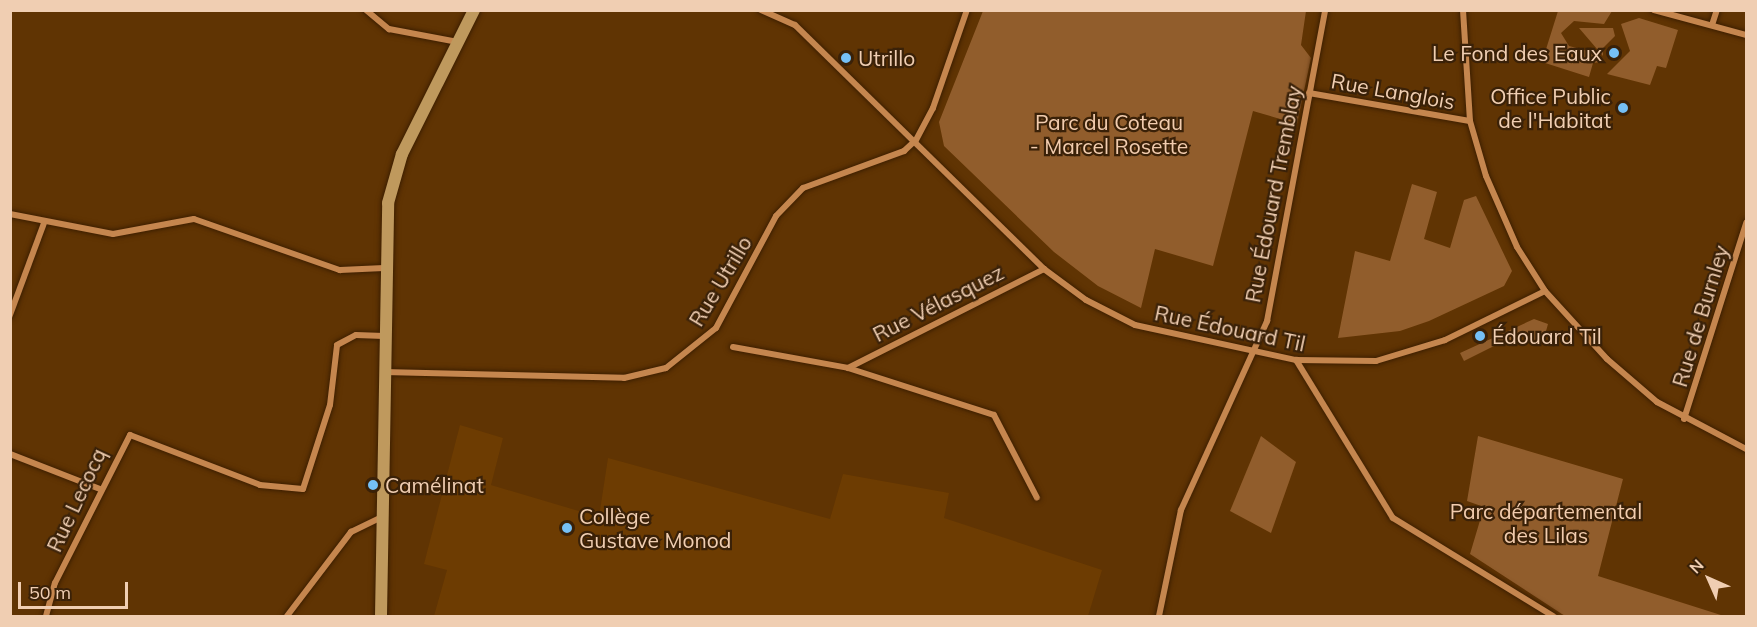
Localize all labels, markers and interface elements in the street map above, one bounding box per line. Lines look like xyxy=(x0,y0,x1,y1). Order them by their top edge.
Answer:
place label: Le Fond des Eaux xyxy=(1432,40,1602,66)
place label: Utrillo xyxy=(858,45,915,71)
marker: Le Fond des Eaux xyxy=(1607,46,1621,60)
marker: Utrillo xyxy=(839,51,853,65)
street label: Rue Langlois xyxy=(1329,68,1457,114)
street label: Rue Édouard Tremblay xyxy=(1240,83,1306,305)
place label: Office Public de l'Habitat xyxy=(1490,83,1611,133)
marker: Office Public de l'Habitat xyxy=(1616,101,1630,115)
park label: Parc du Coteau - Marcel Rosette xyxy=(1030,109,1188,159)
street label: Rue Utrillo xyxy=(683,231,757,331)
street label: Rue de Burnley xyxy=(1666,242,1734,390)
street label: Rue Vélasquez xyxy=(868,259,1008,347)
street label: Rue Édouard Til xyxy=(1152,300,1308,356)
place label: Édouard Til xyxy=(1492,323,1602,349)
marker: Édouard Til xyxy=(1473,329,1487,343)
street label: Rue Lecocq xyxy=(41,444,111,556)
place label: Camélinat xyxy=(385,472,484,498)
marker: Camélinat xyxy=(366,478,380,492)
park label: Parc départemental des Lilas xyxy=(1450,498,1642,548)
place label: Collège Gustave Monod xyxy=(579,503,731,553)
marker: Collège Gustave Monod xyxy=(560,521,574,535)
north arrow xyxy=(1679,549,1739,609)
text: N xyxy=(1685,555,1708,578)
scale bar xyxy=(21,570,130,608)
text: 50 m xyxy=(29,581,71,604)

